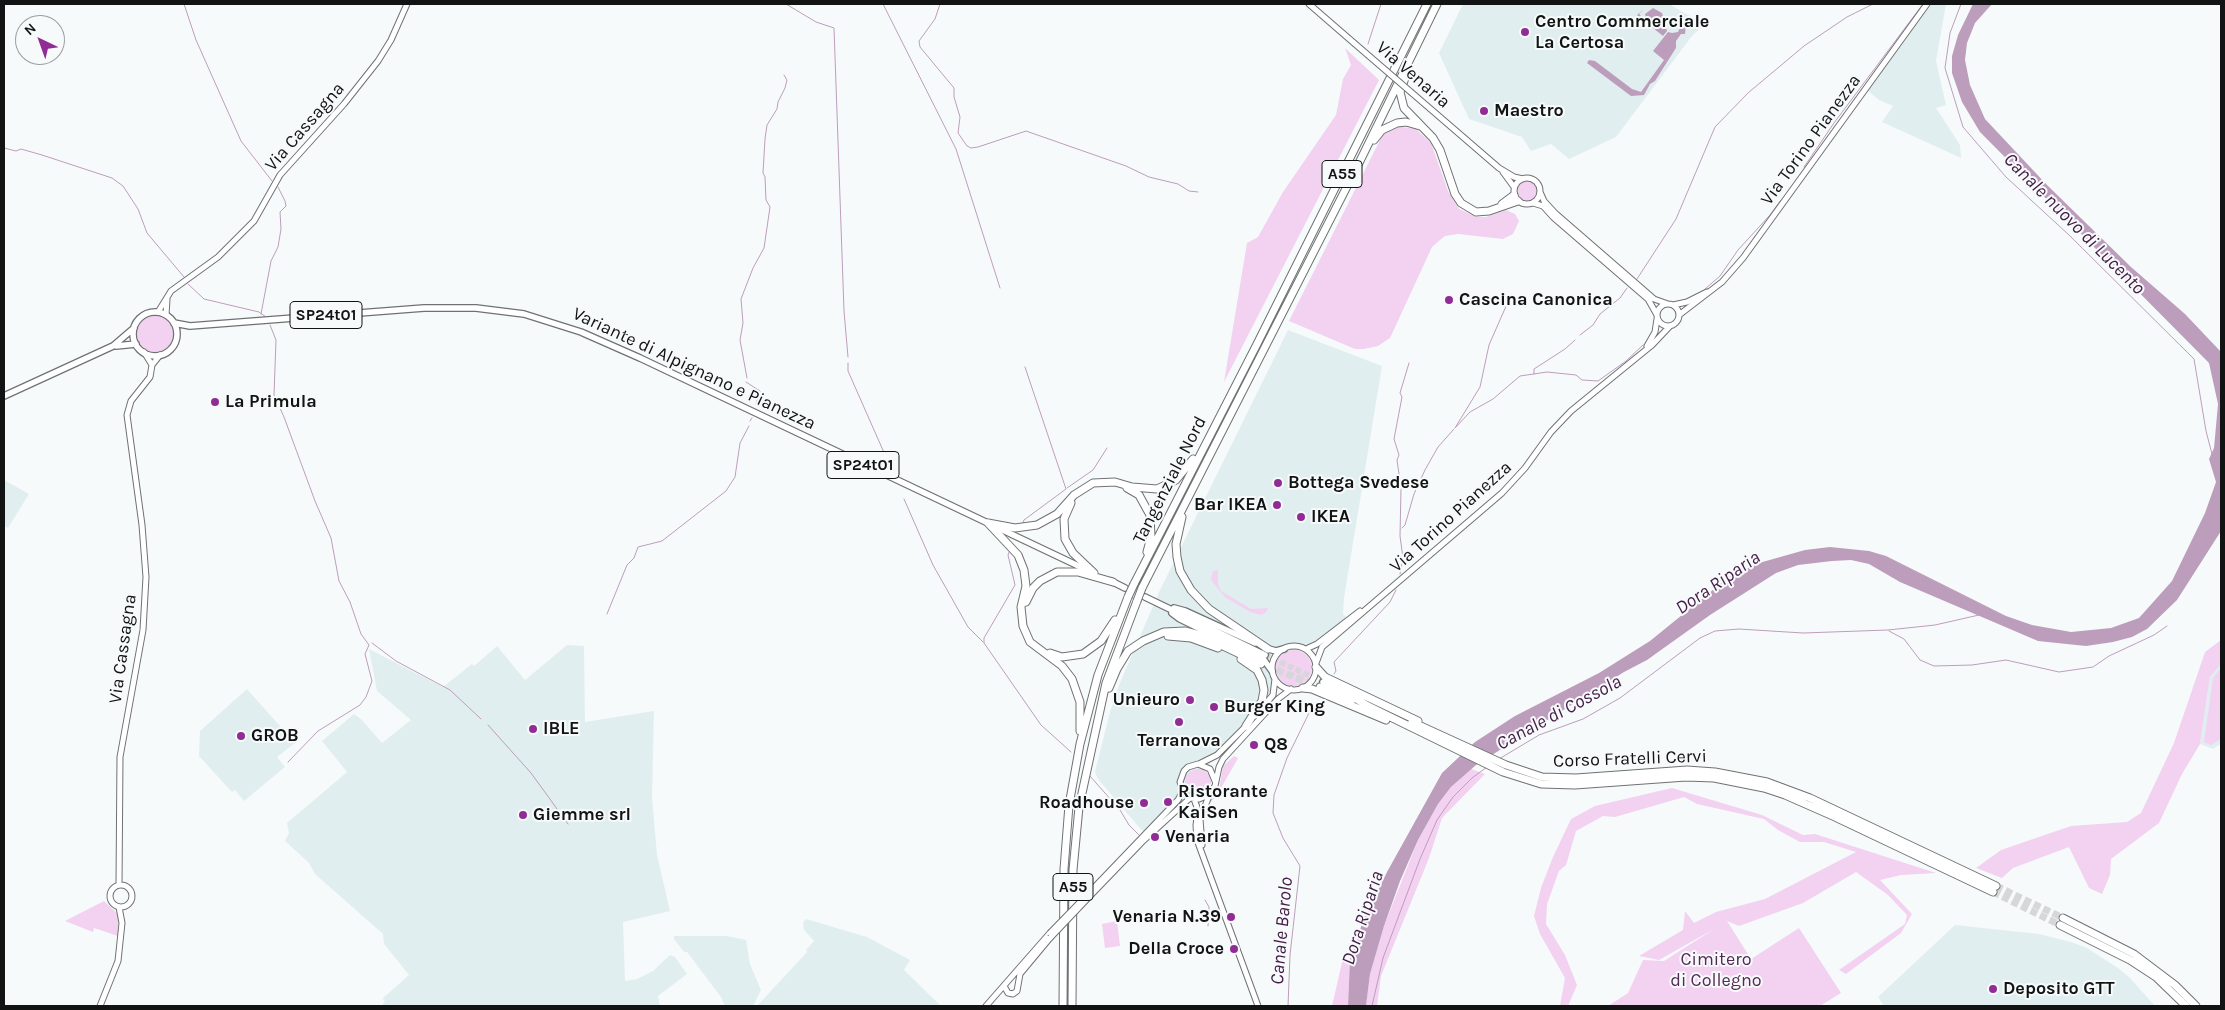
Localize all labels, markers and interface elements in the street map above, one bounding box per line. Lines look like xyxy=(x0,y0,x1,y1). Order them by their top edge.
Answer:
place label: Centro Commerciale La Certosa xyxy=(1535,11,1709,54)
north arrow xyxy=(15,15,65,65)
text: N xyxy=(21,20,40,39)
marker: Centro Commerciale La Certosa xyxy=(1519,26,1531,38)
street label: Via Venaria xyxy=(1372,37,1454,113)
street label: Via Torino Pianezza xyxy=(1756,70,1866,210)
street label: Via Cassagna xyxy=(261,78,349,176)
place label: Maestro xyxy=(1494,100,1564,122)
marker: Maestro xyxy=(1478,105,1490,117)
water label: Canale nuovo di Lucento xyxy=(1998,148,2150,300)
road number: A55 xyxy=(1322,160,1362,188)
place label: Cascina Canonica xyxy=(1459,289,1613,311)
marker: Cascina Canonica xyxy=(1443,294,1455,306)
road number: SP24t01 xyxy=(290,302,362,328)
street label: Variante di Alpignano e Pianezza xyxy=(569,303,819,435)
place label: La Primula xyxy=(225,391,317,413)
marker: La Primula xyxy=(209,396,221,408)
street label: Tangenziale Nord xyxy=(1129,413,1211,547)
road number: SP24t01 xyxy=(827,452,899,478)
street label: Via Torino Pianezza xyxy=(1386,457,1516,577)
place label: Bottega Svedese xyxy=(1288,472,1429,494)
marker: Bottega Svedese xyxy=(1272,477,1284,489)
place label: Bar IKEA xyxy=(1194,494,1267,516)
marker: Bar IKEA xyxy=(1271,499,1283,511)
place label: IKEA xyxy=(1311,506,1350,528)
marker: IKEA xyxy=(1295,511,1307,523)
water label: Dora Riparia xyxy=(1671,546,1765,620)
street label: Via Cassagna xyxy=(105,593,141,705)
water label: Canale di Cossola xyxy=(1493,670,1625,756)
place label: Unieuro xyxy=(1112,689,1180,711)
marker: Unieuro xyxy=(1184,694,1196,706)
place label: Burger King xyxy=(1224,696,1325,718)
marker: Burger King xyxy=(1208,701,1220,713)
marker: Terranova xyxy=(1173,716,1185,728)
place label: IBLE xyxy=(543,718,580,740)
marker: IBLE xyxy=(527,723,539,735)
place label: GROB xyxy=(251,725,299,747)
marker: GROB xyxy=(235,730,247,742)
place label: Terranova xyxy=(1137,730,1221,752)
place label: Q8 xyxy=(1264,734,1288,756)
marker: Q8 xyxy=(1248,739,1260,751)
street label: Corso Fratelli Cervi xyxy=(1553,746,1707,772)
place label: Ristorante KaiSen xyxy=(1178,781,1268,824)
place label: Roadhouse xyxy=(1039,792,1134,814)
marker: Ristorante KaiSen xyxy=(1162,796,1174,808)
marker: Roadhouse xyxy=(1138,797,1150,809)
place label: Giemme srl xyxy=(533,804,631,826)
marker: Giemme srl xyxy=(517,809,529,821)
place label: Venaria xyxy=(1165,826,1230,848)
marker: Venaria xyxy=(1149,831,1161,843)
water label: Dora Riparia xyxy=(1337,868,1389,968)
road number: A55 xyxy=(1053,874,1093,900)
water label: Canale Barolo xyxy=(1266,876,1298,986)
place label: Venaria N.39 xyxy=(1113,906,1221,928)
marker: Venaria N.39 xyxy=(1225,911,1237,923)
place label: Della Croce xyxy=(1128,938,1224,960)
marker: Della Croce xyxy=(1228,943,1240,955)
park label: Cimitero di Collegno xyxy=(1670,949,1762,992)
place label: Deposito GTT xyxy=(2003,978,2115,1000)
marker: Deposito GTT xyxy=(1987,983,1999,995)

